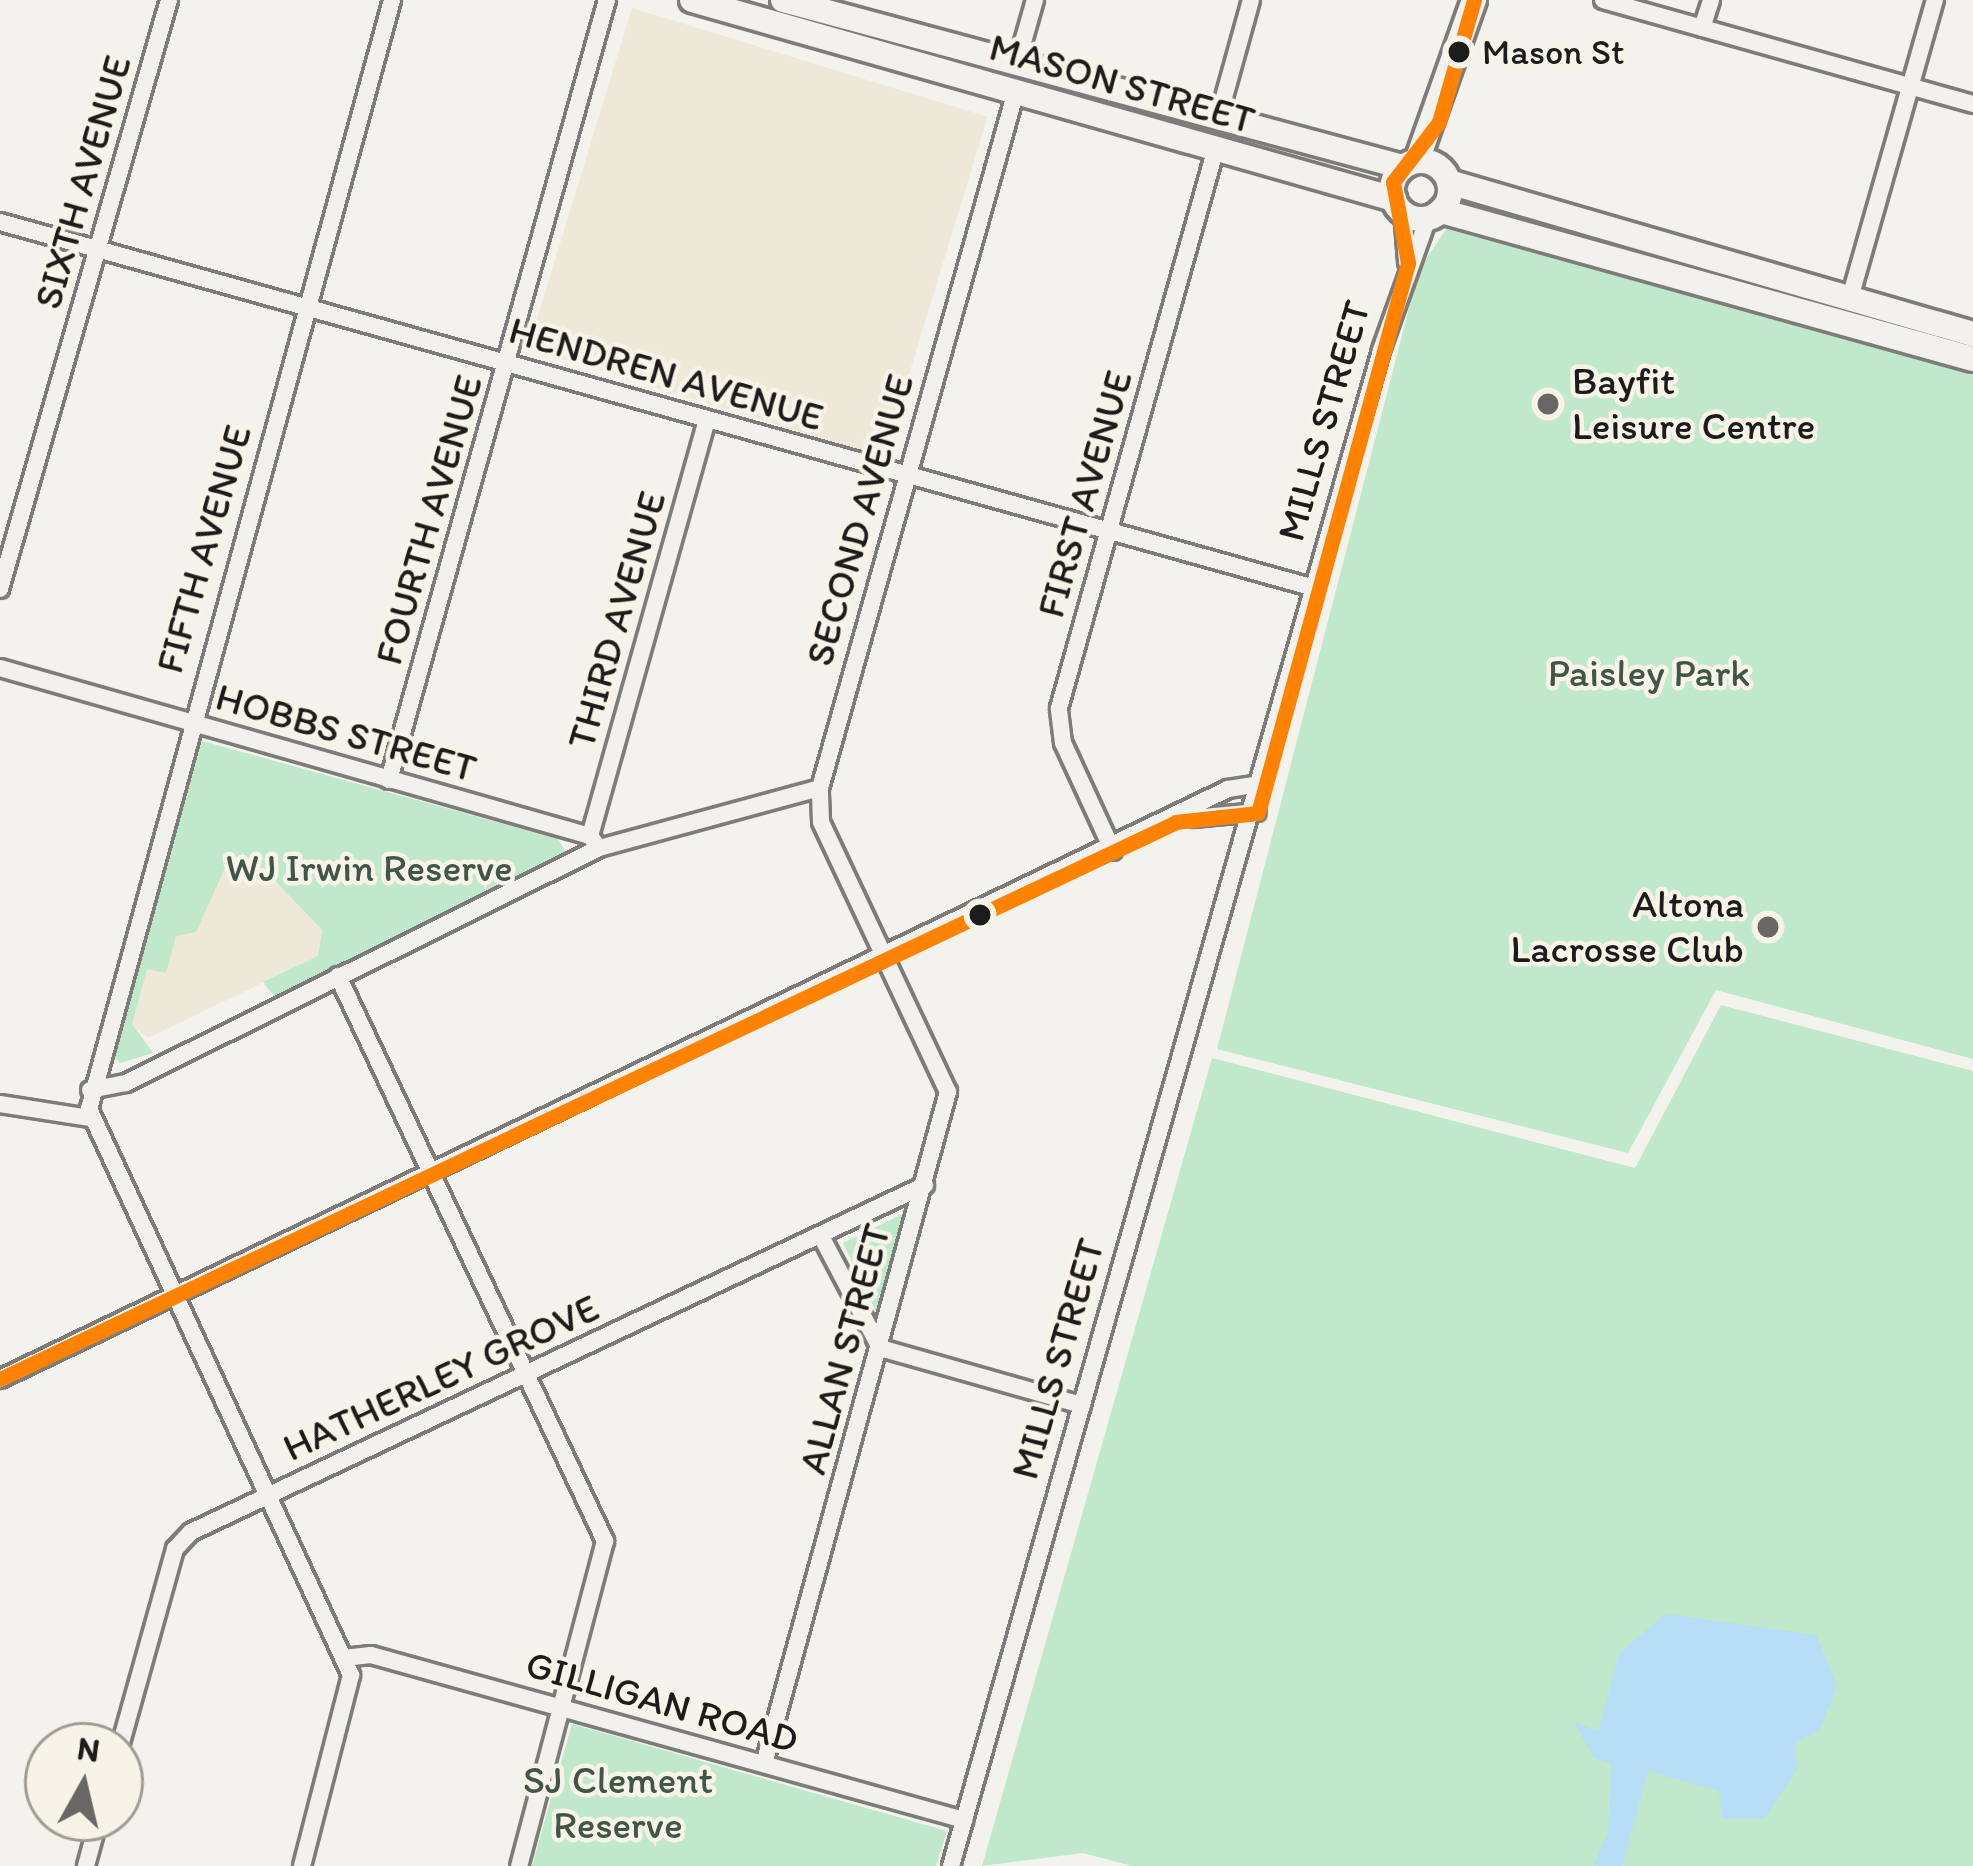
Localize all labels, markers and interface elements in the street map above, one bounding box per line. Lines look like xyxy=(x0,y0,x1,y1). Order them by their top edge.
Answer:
street label: MASON STREET xyxy=(984,24,1260,144)
place label: Mason St xyxy=(1482,30,1624,74)
marker: Mason St xyxy=(1448,41,1470,63)
street label: SIXTH AVENUE xyxy=(25,51,141,313)
street label: MILLS STREET xyxy=(1267,295,1381,547)
street label: HENDREN AVENUE xyxy=(504,307,828,441)
place label: Bayfit Leisure Centre xyxy=(1572,359,1816,450)
street label: FIRST AVENUE xyxy=(1028,366,1142,622)
street label: FOURTH AVENUE xyxy=(365,370,493,670)
street label: SECOND AVENUE xyxy=(796,370,924,670)
marker: Bayfit Leisure Centre xyxy=(1535,391,1561,417)
street label: FIFTH AVENUE xyxy=(146,420,262,678)
street label: THIRD AVENUE xyxy=(558,487,676,753)
park label: Paisley Park xyxy=(1548,650,1750,696)
street label: HOBBS STREET xyxy=(210,673,482,793)
park label: WJ Irwin Reserve xyxy=(226,845,512,891)
place label: Altona Lacrosse Club xyxy=(1511,882,1744,973)
unlabelled marker xyxy=(969,904,991,926)
marker: Altona Lacrosse Club xyxy=(1755,914,1781,940)
street label: ALLAN STREET xyxy=(789,1219,901,1479)
street label: MILLS STREET xyxy=(1001,1233,1115,1485)
street label: HATHERLEY GROVE xyxy=(276,1284,606,1472)
street label: GILLIGAN ROAD xyxy=(521,1641,803,1763)
north arrow xyxy=(24,1722,144,1842)
text: N xyxy=(75,1728,102,1770)
park label: SJ Clement Reserve xyxy=(523,1758,713,1849)

